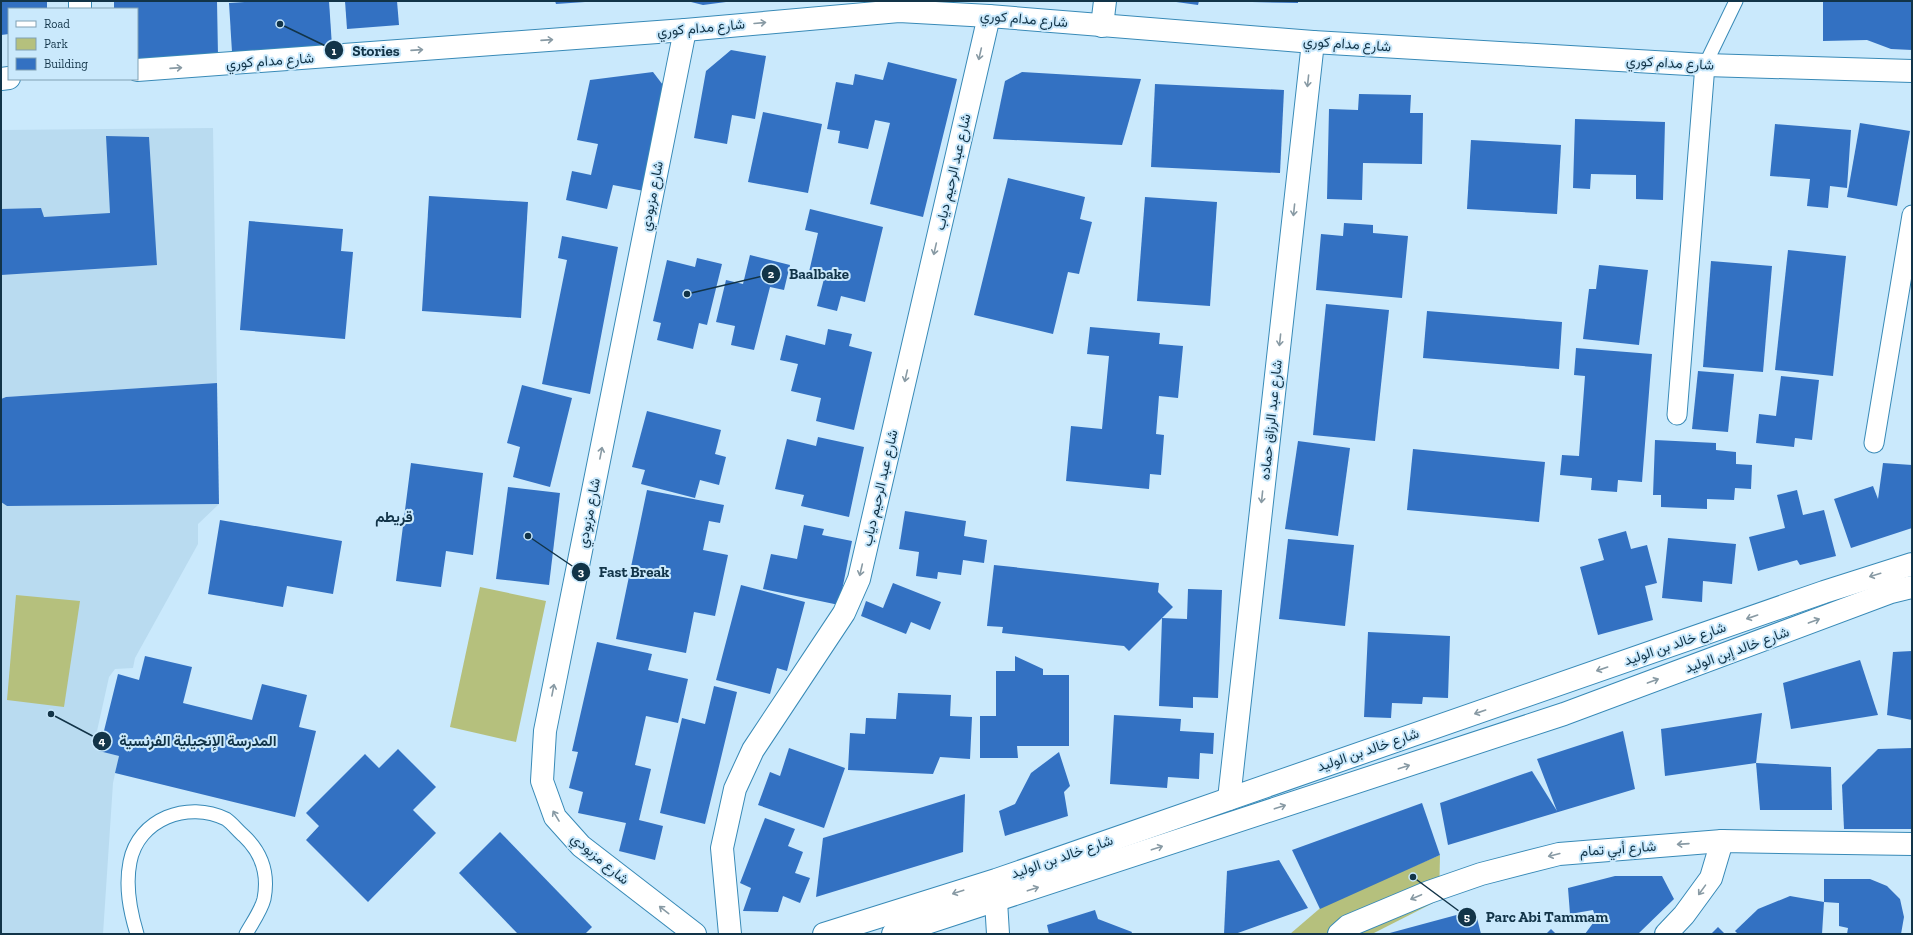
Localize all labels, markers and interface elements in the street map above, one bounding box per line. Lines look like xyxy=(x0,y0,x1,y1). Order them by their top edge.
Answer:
street label: شارع مدام كوري xyxy=(979,7,1069,34)
legend xyxy=(8,8,138,80)
street label: شارع مدام كوري xyxy=(656,16,746,43)
text: Road xyxy=(44,17,70,31)
one-way arrow xyxy=(753,20,766,27)
street label: شارع مدام كوري xyxy=(1302,32,1392,59)
text: Park xyxy=(44,37,69,51)
callout: Stories xyxy=(324,37,408,64)
one-way arrow xyxy=(540,37,553,44)
text: Stories xyxy=(352,42,400,60)
text: 1 xyxy=(332,44,337,58)
one-way arrow xyxy=(410,46,423,53)
one-way arrow xyxy=(976,47,984,60)
street label: شارع مدام كوري xyxy=(225,49,315,76)
street label: شارع مدام كوري xyxy=(1625,52,1714,77)
text: Building xyxy=(44,57,88,71)
one-way arrow xyxy=(169,64,182,71)
one-way arrow xyxy=(1305,74,1312,87)
street label: شارع عبد الرحيم دياب xyxy=(931,112,977,232)
street label: شارع مزبودي xyxy=(637,160,670,233)
one-way arrow xyxy=(1290,203,1298,216)
one-way arrow xyxy=(931,242,939,255)
callout: Baalbake xyxy=(761,260,857,287)
text: Baalbake xyxy=(789,265,849,283)
text: 2 xyxy=(768,267,775,281)
one-way arrow xyxy=(1276,333,1283,346)
street label: شارع عبد الرزاق حماده xyxy=(1256,359,1288,481)
one-way arrow xyxy=(902,369,909,382)
street label: شارع عبد الرحيم دياب xyxy=(858,428,904,548)
one-way arrow xyxy=(597,447,605,460)
street label: شارع مزبودي xyxy=(574,477,607,550)
one-way arrow xyxy=(1258,490,1266,503)
district label: قريطم xyxy=(375,508,413,527)
callout: Fast Break xyxy=(571,558,678,585)
text: Fast Break xyxy=(599,563,670,581)
one-way arrow xyxy=(857,564,865,577)
text: 3 xyxy=(578,565,585,579)
one-way arrow xyxy=(1868,572,1881,579)
one-way arrow xyxy=(1745,614,1758,621)
one-way arrow xyxy=(1807,617,1819,625)
street label: شارع خالد بن الوليد xyxy=(1622,619,1729,671)
street label: شارع خالد إبن الوليد xyxy=(1683,623,1792,679)
one-way arrow xyxy=(1596,666,1609,673)
one-way arrow xyxy=(1646,677,1658,685)
one-way arrow xyxy=(550,684,558,697)
one-way arrow xyxy=(1474,708,1486,716)
street label: شارع خالد بن الوليد xyxy=(1315,725,1422,777)
callout: المدرسة الإنجيلية الفرنسية xyxy=(92,727,285,754)
text: المدرسة الإنجيلية الفرنسية xyxy=(119,732,277,751)
text: 4 xyxy=(99,734,106,748)
one-way arrow xyxy=(1397,763,1410,770)
one-way arrow xyxy=(1274,803,1286,811)
one-way arrow xyxy=(552,811,561,822)
street label: شارع مزبودي xyxy=(565,830,633,891)
street label: شارع خالد بن الوليد xyxy=(1009,832,1116,884)
street label: شارع أبي تمام xyxy=(1579,838,1657,863)
one-way arrow xyxy=(1677,841,1690,848)
one-way arrow xyxy=(1150,844,1163,851)
one-way arrow xyxy=(1548,852,1561,860)
one-way arrow xyxy=(1027,884,1039,892)
one-way arrow xyxy=(1698,884,1706,895)
one-way arrow xyxy=(953,888,965,896)
one-way arrow xyxy=(1411,894,1423,901)
callout: Parc Abi Tammam xyxy=(1457,903,1616,930)
one-way arrow xyxy=(659,906,670,914)
text: Parc Abi Tammam xyxy=(1486,908,1608,926)
text: 5 xyxy=(1464,910,1470,924)

